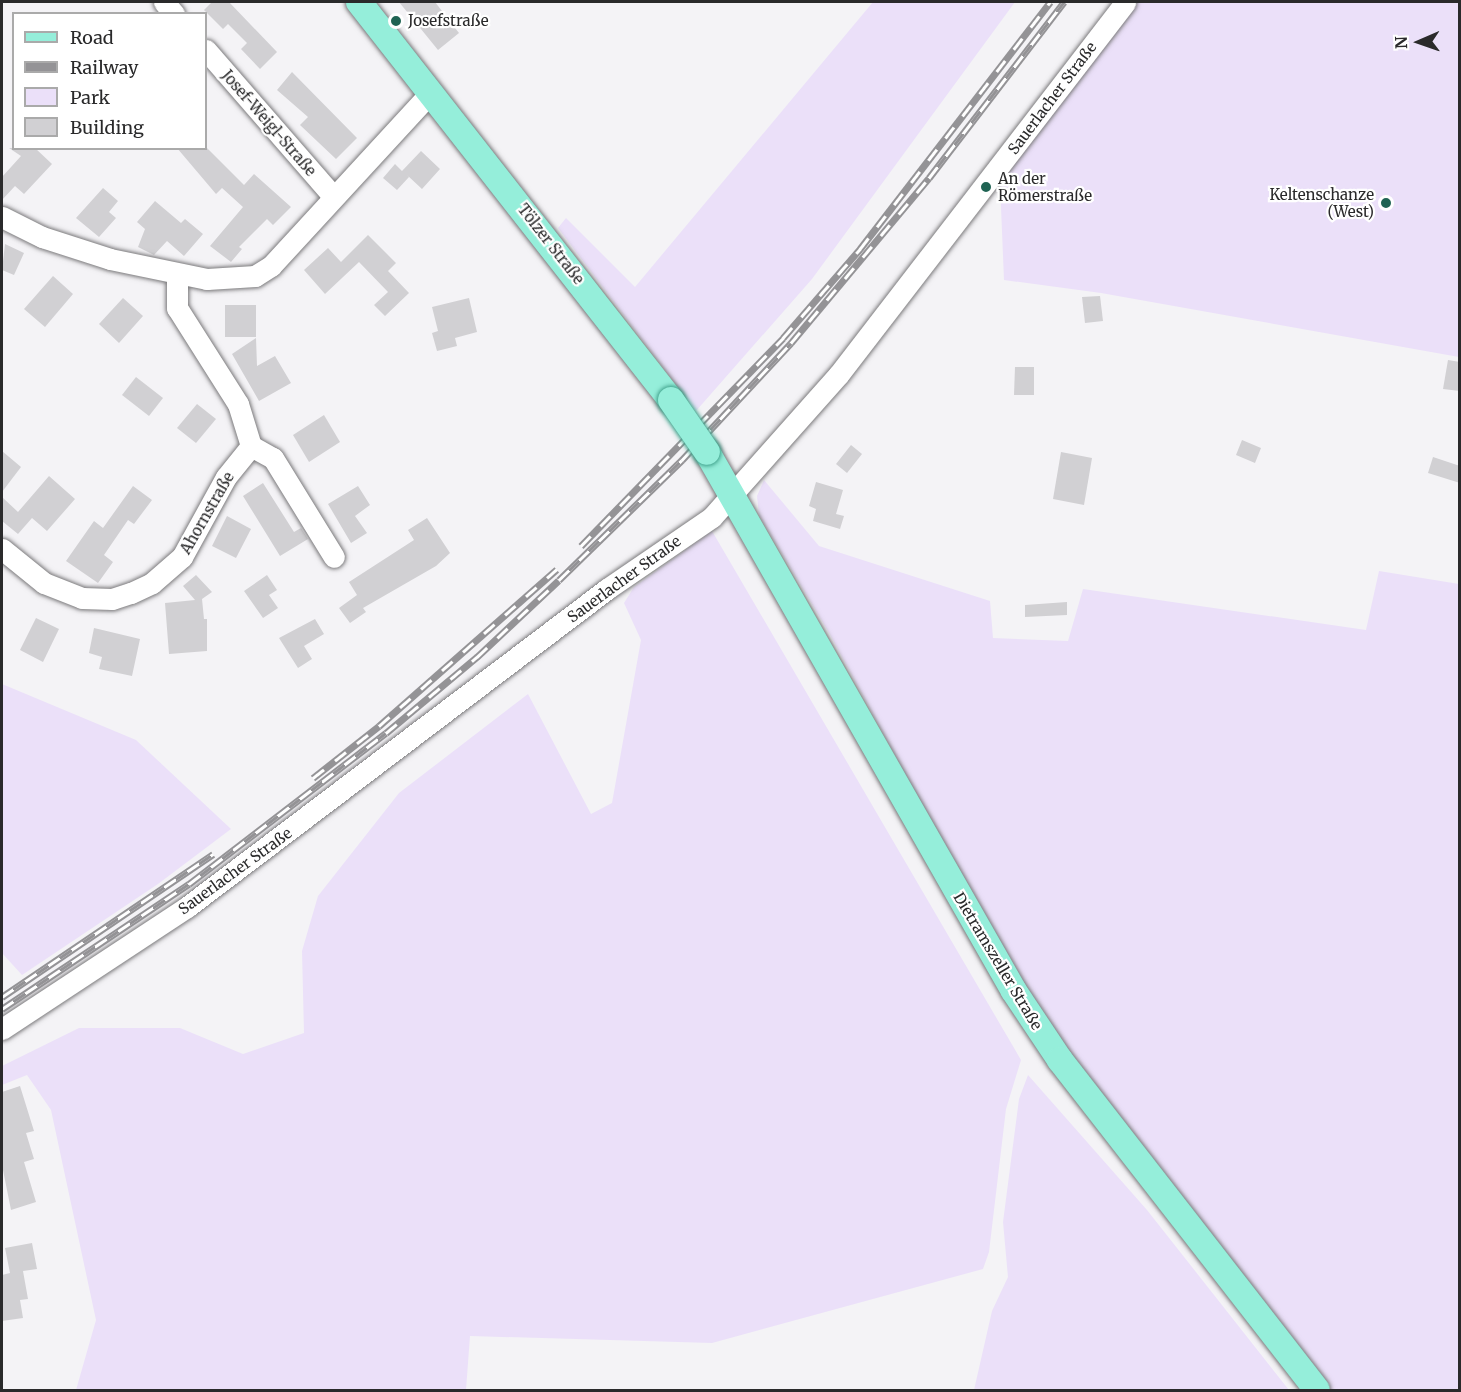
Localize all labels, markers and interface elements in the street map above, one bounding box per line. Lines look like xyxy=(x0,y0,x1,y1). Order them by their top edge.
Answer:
legend xyxy=(12,12,207,150)
place label: Josefstraße xyxy=(408,12,488,30)
north arrow xyxy=(1389,12,1449,72)
marker: Josefstraße xyxy=(389,14,403,28)
text: Road xyxy=(70,26,114,49)
text: N xyxy=(1391,36,1411,49)
street label: Sauerlacher Straße xyxy=(1004,38,1100,158)
text: Railway xyxy=(70,56,138,79)
street label: Josef-Weigl-Straße xyxy=(218,66,320,180)
text: Park xyxy=(70,86,110,109)
text: Building xyxy=(70,116,144,139)
place label: An der Römerstraße xyxy=(998,169,1092,204)
marker: An der Römerstraße xyxy=(979,180,993,194)
place label: Keltenschanze (West) xyxy=(1269,185,1374,220)
marker: Keltenschanze (West) xyxy=(1379,196,1393,210)
street label: Tölzer Straße xyxy=(514,200,588,288)
street label: Ahornstraße xyxy=(176,469,238,557)
street label: Sauerlacher Straße xyxy=(564,532,684,626)
street label: Sauerlacher Straße xyxy=(175,824,295,918)
street label: Dietramszeller Straße xyxy=(950,889,1046,1033)

